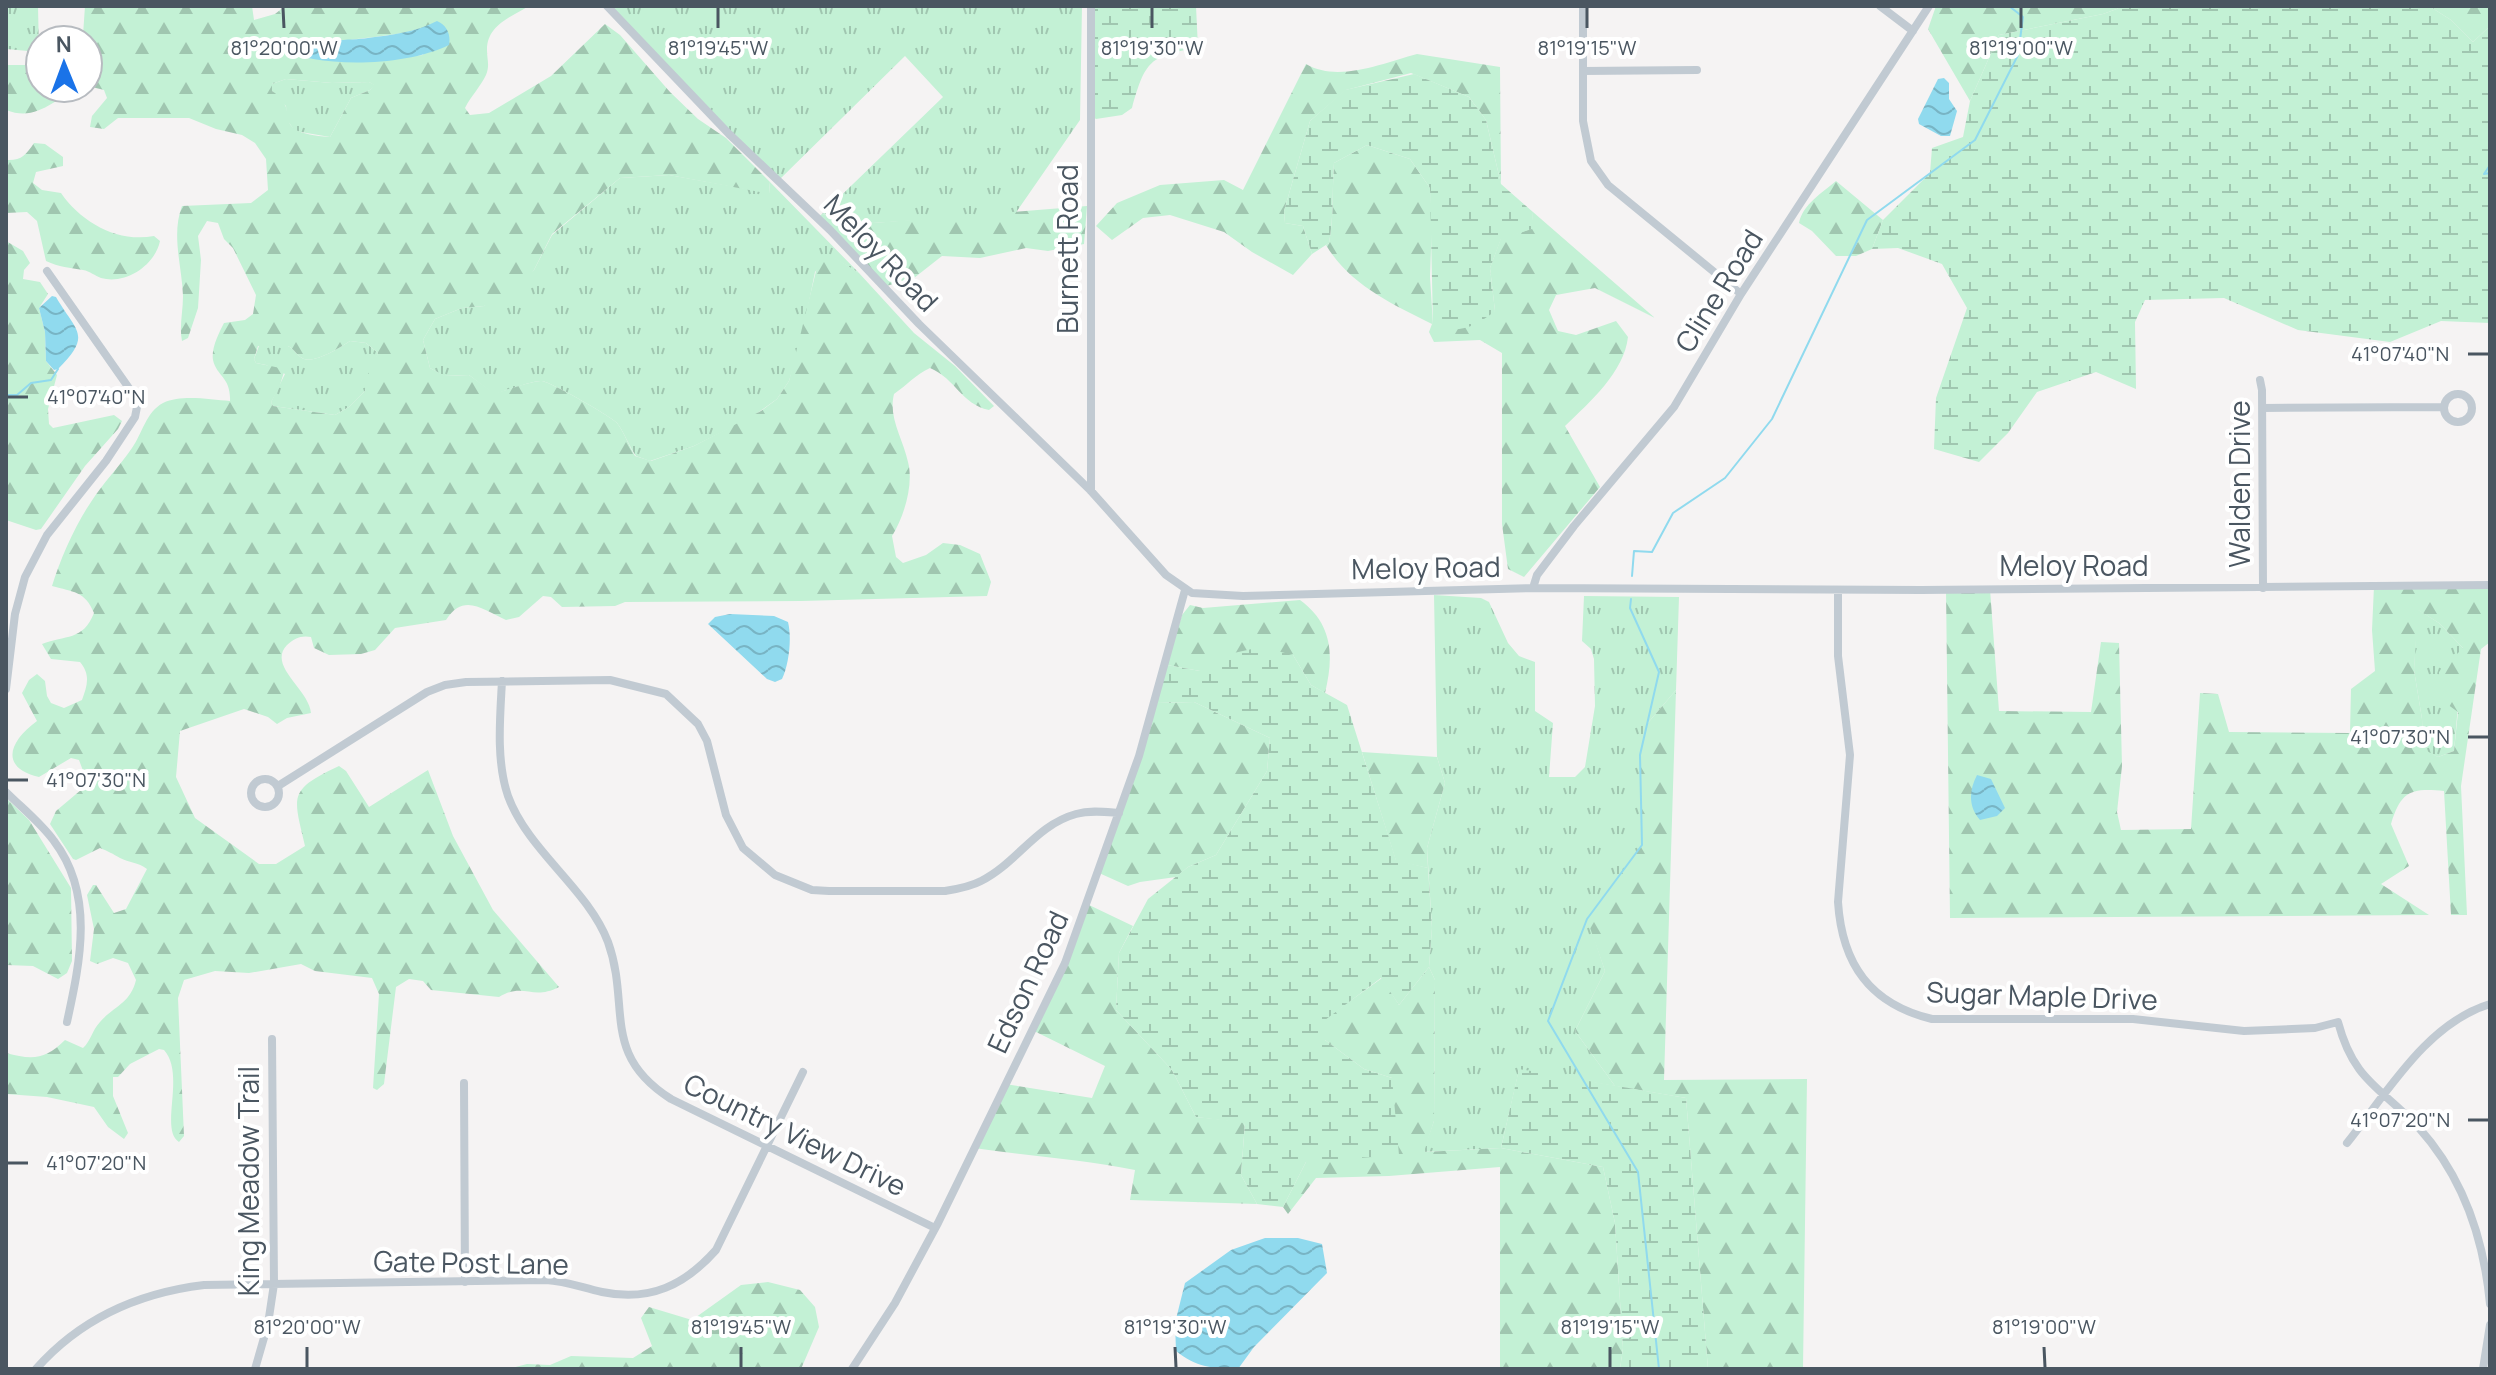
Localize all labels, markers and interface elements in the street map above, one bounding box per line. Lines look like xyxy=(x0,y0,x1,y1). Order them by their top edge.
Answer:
north arrow xyxy=(24,24,104,104)
text: N xyxy=(55,29,72,59)
text: 81°20'00"W xyxy=(230,34,338,61)
text: 81°19'45"W xyxy=(668,34,768,61)
text: 81°19'30"W xyxy=(1101,34,1204,61)
text: 81°19'15"W xyxy=(1538,34,1637,61)
text: 81°19'00"W xyxy=(1969,34,2073,61)
street label: Burnett Road xyxy=(1048,164,1086,334)
street label: Meloy Road xyxy=(816,185,947,319)
street label: Cline Road xyxy=(1665,222,1771,359)
text: 41°07'40"N xyxy=(2351,340,2449,367)
text: 41°07'40"N xyxy=(47,383,145,410)
street label: Walden Drive xyxy=(2220,400,2258,568)
street label: Meloy Road xyxy=(1999,546,2149,584)
street label: Meloy Road xyxy=(1351,547,1501,587)
text: 41°07'30"N xyxy=(2350,723,2450,750)
text: 41°07'30"N xyxy=(46,766,146,793)
street label: Edson Road xyxy=(978,904,1077,1059)
street label: Sugar Maple Drive xyxy=(1926,972,2158,1018)
street label: Country View Drive xyxy=(678,1064,913,1204)
street label: King Meadow Trail xyxy=(229,1066,267,1296)
text: 41°07'20"N xyxy=(2350,1106,2450,1133)
text: 41°07'20"N xyxy=(46,1149,146,1176)
street label: Gate Post Lane xyxy=(373,1241,569,1283)
text: 81°20'00"W xyxy=(253,1313,361,1340)
text: 81°19'45"W xyxy=(691,1313,791,1340)
text: 81°19'30"W xyxy=(1124,1313,1227,1340)
text: 81°19'15"W xyxy=(1561,1313,1660,1340)
text: 81°19'00"W xyxy=(1992,1313,2096,1340)

